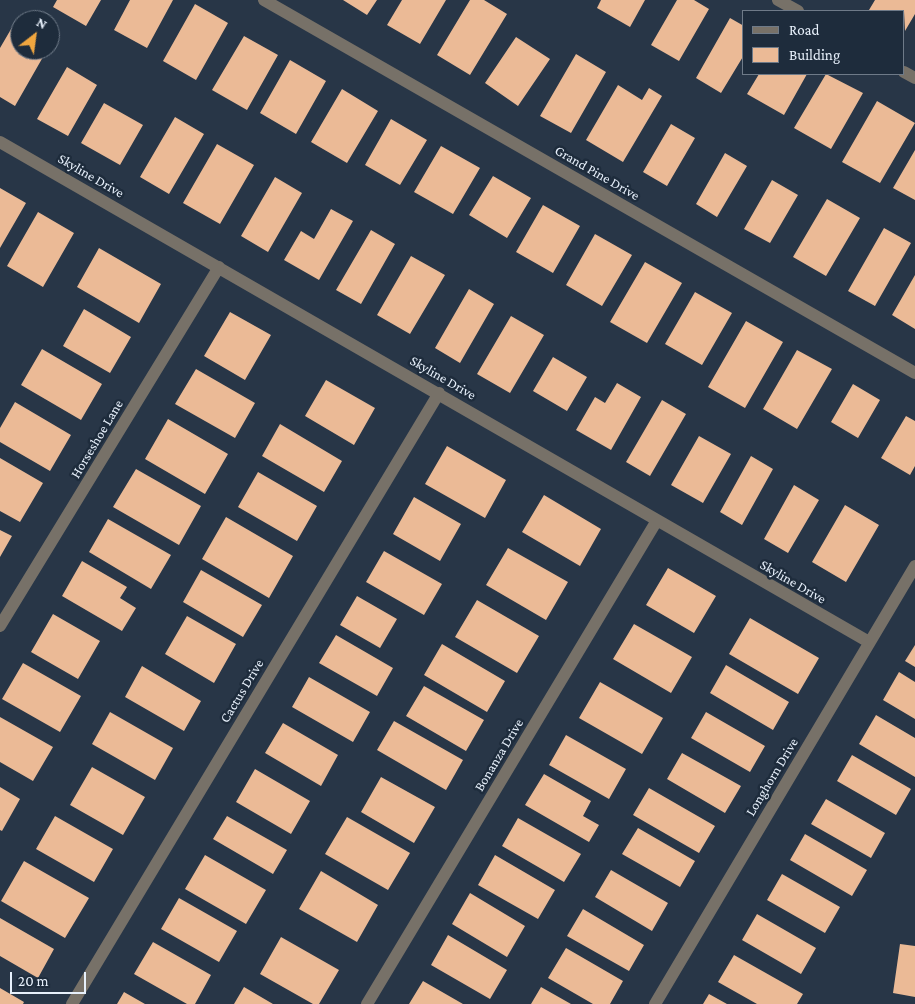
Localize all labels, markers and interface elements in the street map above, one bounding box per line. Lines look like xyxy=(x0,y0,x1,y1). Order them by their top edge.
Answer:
north arrow xyxy=(10,10,60,60)
legend xyxy=(742,10,905,75)
text: N xyxy=(34,14,50,32)
text: Road xyxy=(789,22,819,38)
text: Building xyxy=(789,47,840,63)
street label: Grand Pine Drive xyxy=(552,142,642,204)
street label: Skyline Drive xyxy=(55,150,127,202)
street label: Skyline Drive xyxy=(407,352,479,404)
street label: Horseshoe Lane xyxy=(67,397,127,481)
street label: Skyline Drive xyxy=(757,556,829,608)
street label: Cactus Drive xyxy=(216,656,268,726)
street label: Bonanza Drive xyxy=(471,716,527,794)
street label: Longhorn Drive xyxy=(742,735,802,819)
scale bar xyxy=(12,962,89,994)
text: 20 m xyxy=(18,973,49,989)

